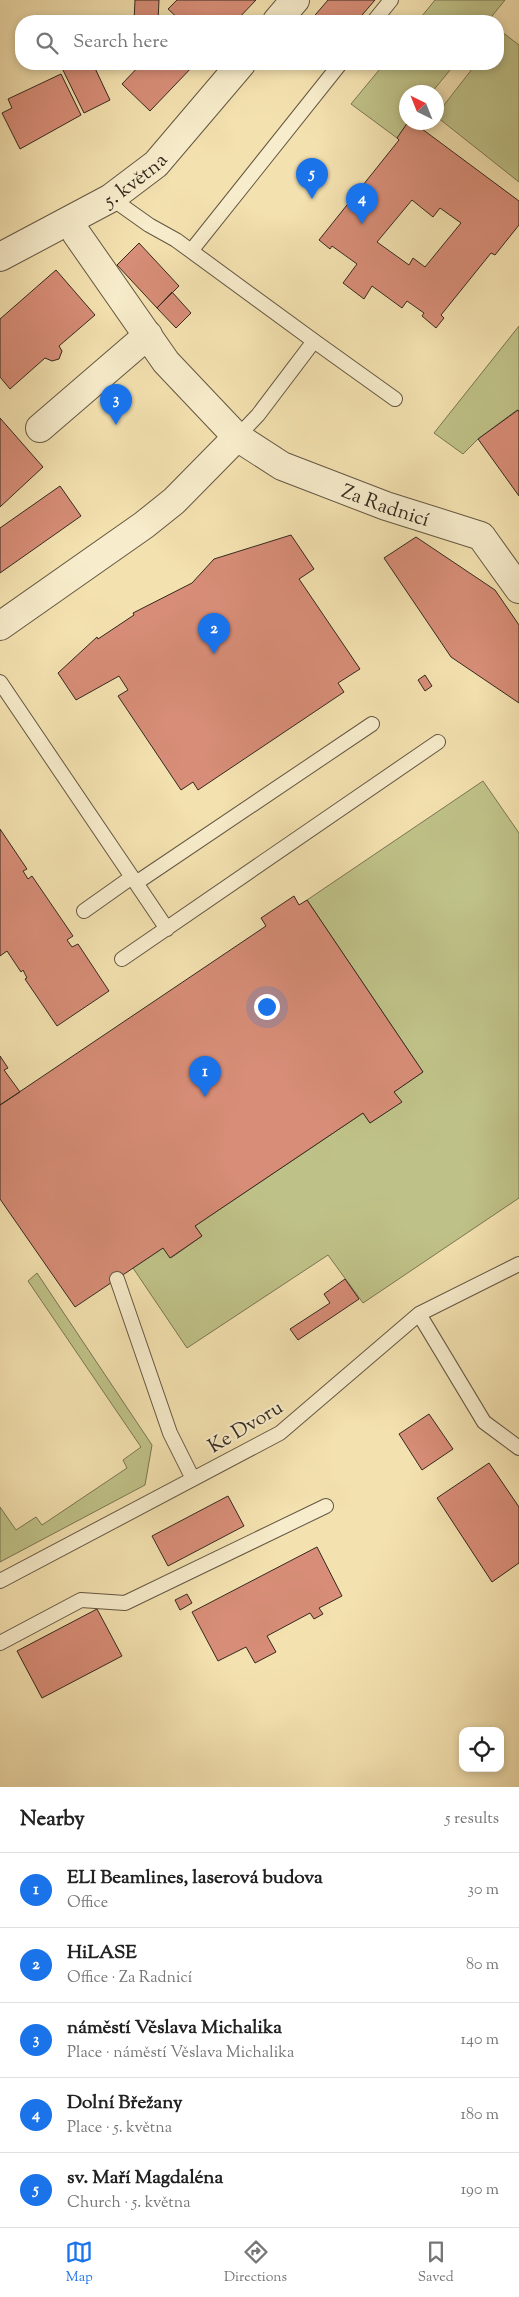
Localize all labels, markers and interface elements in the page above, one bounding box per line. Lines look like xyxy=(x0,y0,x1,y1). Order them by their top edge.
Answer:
search box xyxy=(15,15,504,70)
icon: search xyxy=(33,29,61,57)
text: Search here xyxy=(73,29,168,56)
north arrow xyxy=(399,85,444,130)
street label: 5. května xyxy=(99,148,176,217)
pin: 5 xyxy=(296,158,328,199)
pin: 4 xyxy=(346,183,378,224)
pin: 3 xyxy=(100,384,132,425)
street label: Za Radnicí xyxy=(337,478,433,536)
pin: 2 xyxy=(198,613,230,654)
your location xyxy=(254,994,280,1020)
pin: 1 xyxy=(189,1056,221,1097)
street label: Ke Dvoru xyxy=(203,1394,290,1462)
map controls xyxy=(459,1727,504,1772)
button: locate xyxy=(459,1727,504,1772)
text: Nearby xyxy=(20,1805,85,1835)
text: 5 results xyxy=(445,1808,499,1831)
text: ELI Beamlines, laserová budova xyxy=(67,1865,323,1892)
text: 1 xyxy=(33,1879,39,1902)
text: 30 m xyxy=(468,1879,499,1902)
text: Office xyxy=(67,1892,108,1915)
text: HiLASE xyxy=(67,1940,137,1967)
text: 2 xyxy=(32,1954,40,1977)
text: 80 m xyxy=(466,1954,499,1977)
text: Office · Za Radnicí xyxy=(67,1967,192,1990)
text: náměstí Věslava Michalika xyxy=(67,2015,282,2042)
text: 3 xyxy=(33,2029,39,2052)
text: 140 m xyxy=(461,2029,499,2052)
text: Place · náměstí Věslava Michalika xyxy=(67,2042,294,2065)
text: Dolní Břežany xyxy=(67,2090,182,2117)
text: 4 xyxy=(32,2104,40,2127)
text: 180 m xyxy=(460,2104,499,2127)
text: Place · 5. května xyxy=(67,2117,172,2140)
text: sv. Maří Magdaléna xyxy=(67,2165,223,2192)
text: 5 xyxy=(33,2179,39,2202)
text: 190 m xyxy=(461,2179,499,2202)
text: Church · 5. května xyxy=(67,2192,191,2215)
tab: Map xyxy=(65,2238,93,2288)
tab: Directions xyxy=(224,2238,287,2288)
tab: Saved xyxy=(418,2238,454,2288)

